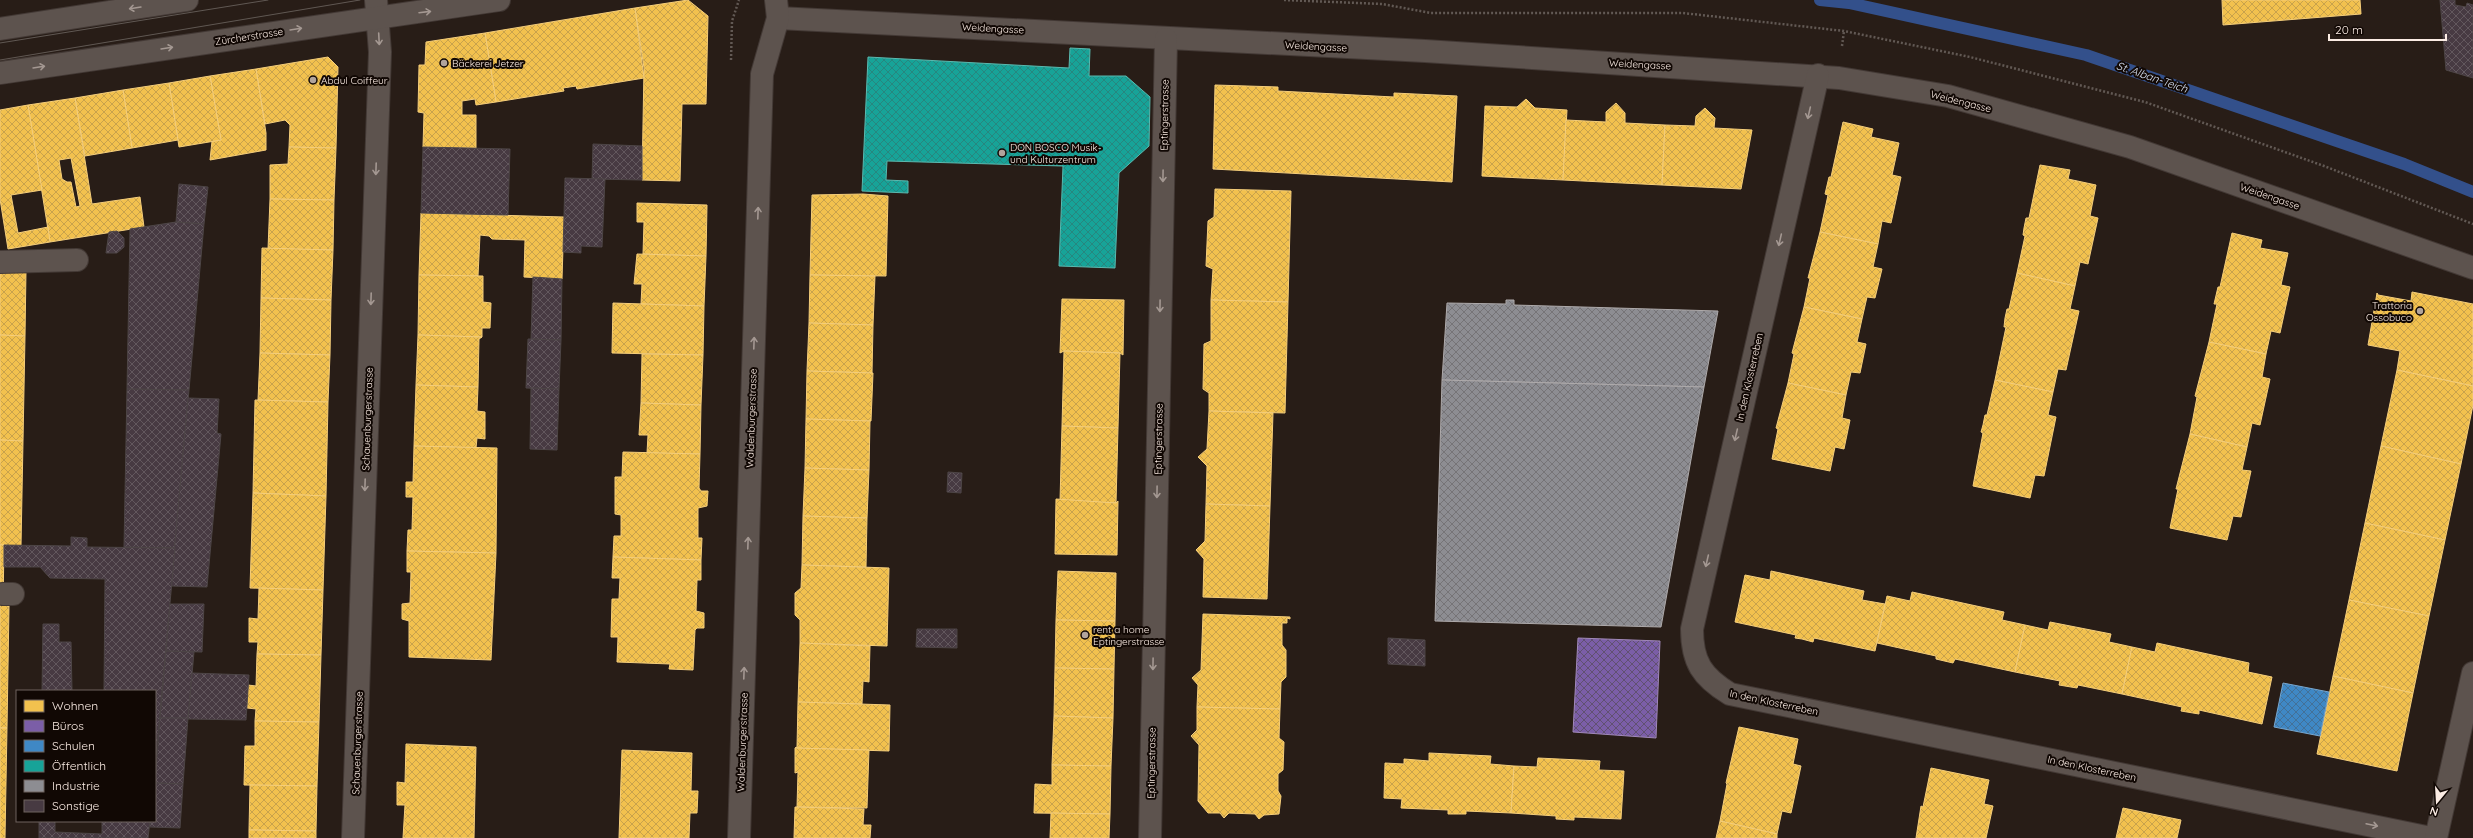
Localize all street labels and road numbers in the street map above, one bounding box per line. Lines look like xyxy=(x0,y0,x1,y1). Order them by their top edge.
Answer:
street label: Weidengasse xyxy=(962,20,1025,37)
street label: Zürcherstrasse xyxy=(214,25,284,48)
street label: Weidengasse xyxy=(1285,38,1348,55)
street label: Weidengasse xyxy=(1609,56,1672,73)
street label: Eptingerstrasse xyxy=(1157,79,1172,151)
street label: Weidengasse xyxy=(1929,88,1993,115)
street label: Weidengasse xyxy=(2238,180,2302,213)
street label: In den Klosterreben xyxy=(1733,332,1766,423)
street label: Schauenburgerstrasse xyxy=(359,367,376,471)
street label: Waldenburgerstrasse xyxy=(743,368,760,468)
street label: Eptingerstrasse xyxy=(1151,403,1166,475)
street label: In den Klosterreben xyxy=(1728,687,1820,718)
street label: Schauenburgerstrasse xyxy=(349,691,366,795)
street label: Waldenburgerstrasse xyxy=(734,692,751,792)
street label: Eptingerstrasse xyxy=(1144,727,1159,799)
street label: In den Klosterreben xyxy=(2046,753,2138,784)

